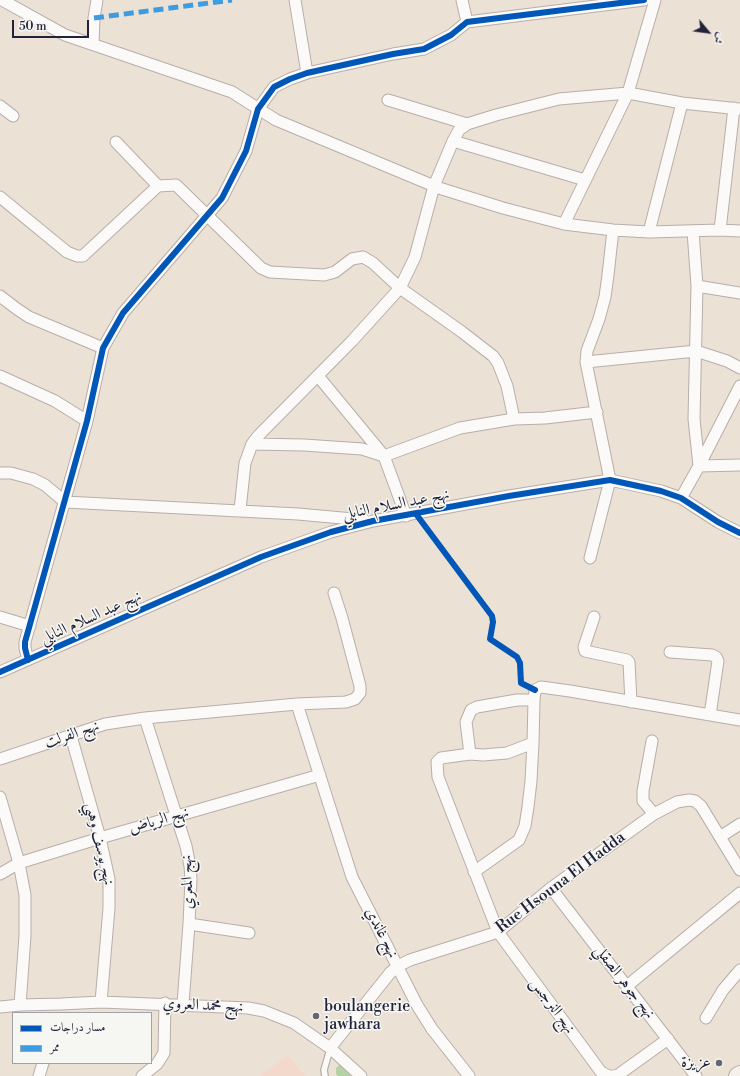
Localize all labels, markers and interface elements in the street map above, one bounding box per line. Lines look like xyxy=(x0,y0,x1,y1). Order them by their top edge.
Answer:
scale bar xyxy=(14,12,91,38)
north arrow xyxy=(688,12,728,52)
text: 50 m xyxy=(19,19,47,34)
text: ش xyxy=(710,30,727,46)
street label: نهج عبد السلام النابلي xyxy=(341,485,451,525)
street label: نهج عبد السلام النابلي xyxy=(37,587,145,649)
street label: نهج الفرلت xyxy=(42,717,102,753)
street label: نهج يوسف وهبي xyxy=(80,801,118,887)
street label: نهج الرياض xyxy=(127,803,191,839)
street label: Rue Hsouna El Hadda xyxy=(493,828,629,938)
street label: نهج المعري xyxy=(177,854,199,910)
street label: نهج غاندي xyxy=(360,904,402,962)
street label: نهج جوهر الصقلي xyxy=(589,941,659,1023)
street label: نهج النرجس xyxy=(525,974,579,1038)
street label: نهج محمد العروي xyxy=(162,994,244,1018)
place label: boulangerie jawhara xyxy=(324,997,410,1035)
marker: boulangerie jawhara xyxy=(311,1011,321,1021)
legend xyxy=(12,1012,152,1064)
text: مسار دراجات xyxy=(50,1020,105,1035)
text: ممر xyxy=(50,1040,60,1055)
place label: عزيزة xyxy=(681,1053,711,1073)
marker: عزيزة xyxy=(714,1058,724,1068)

